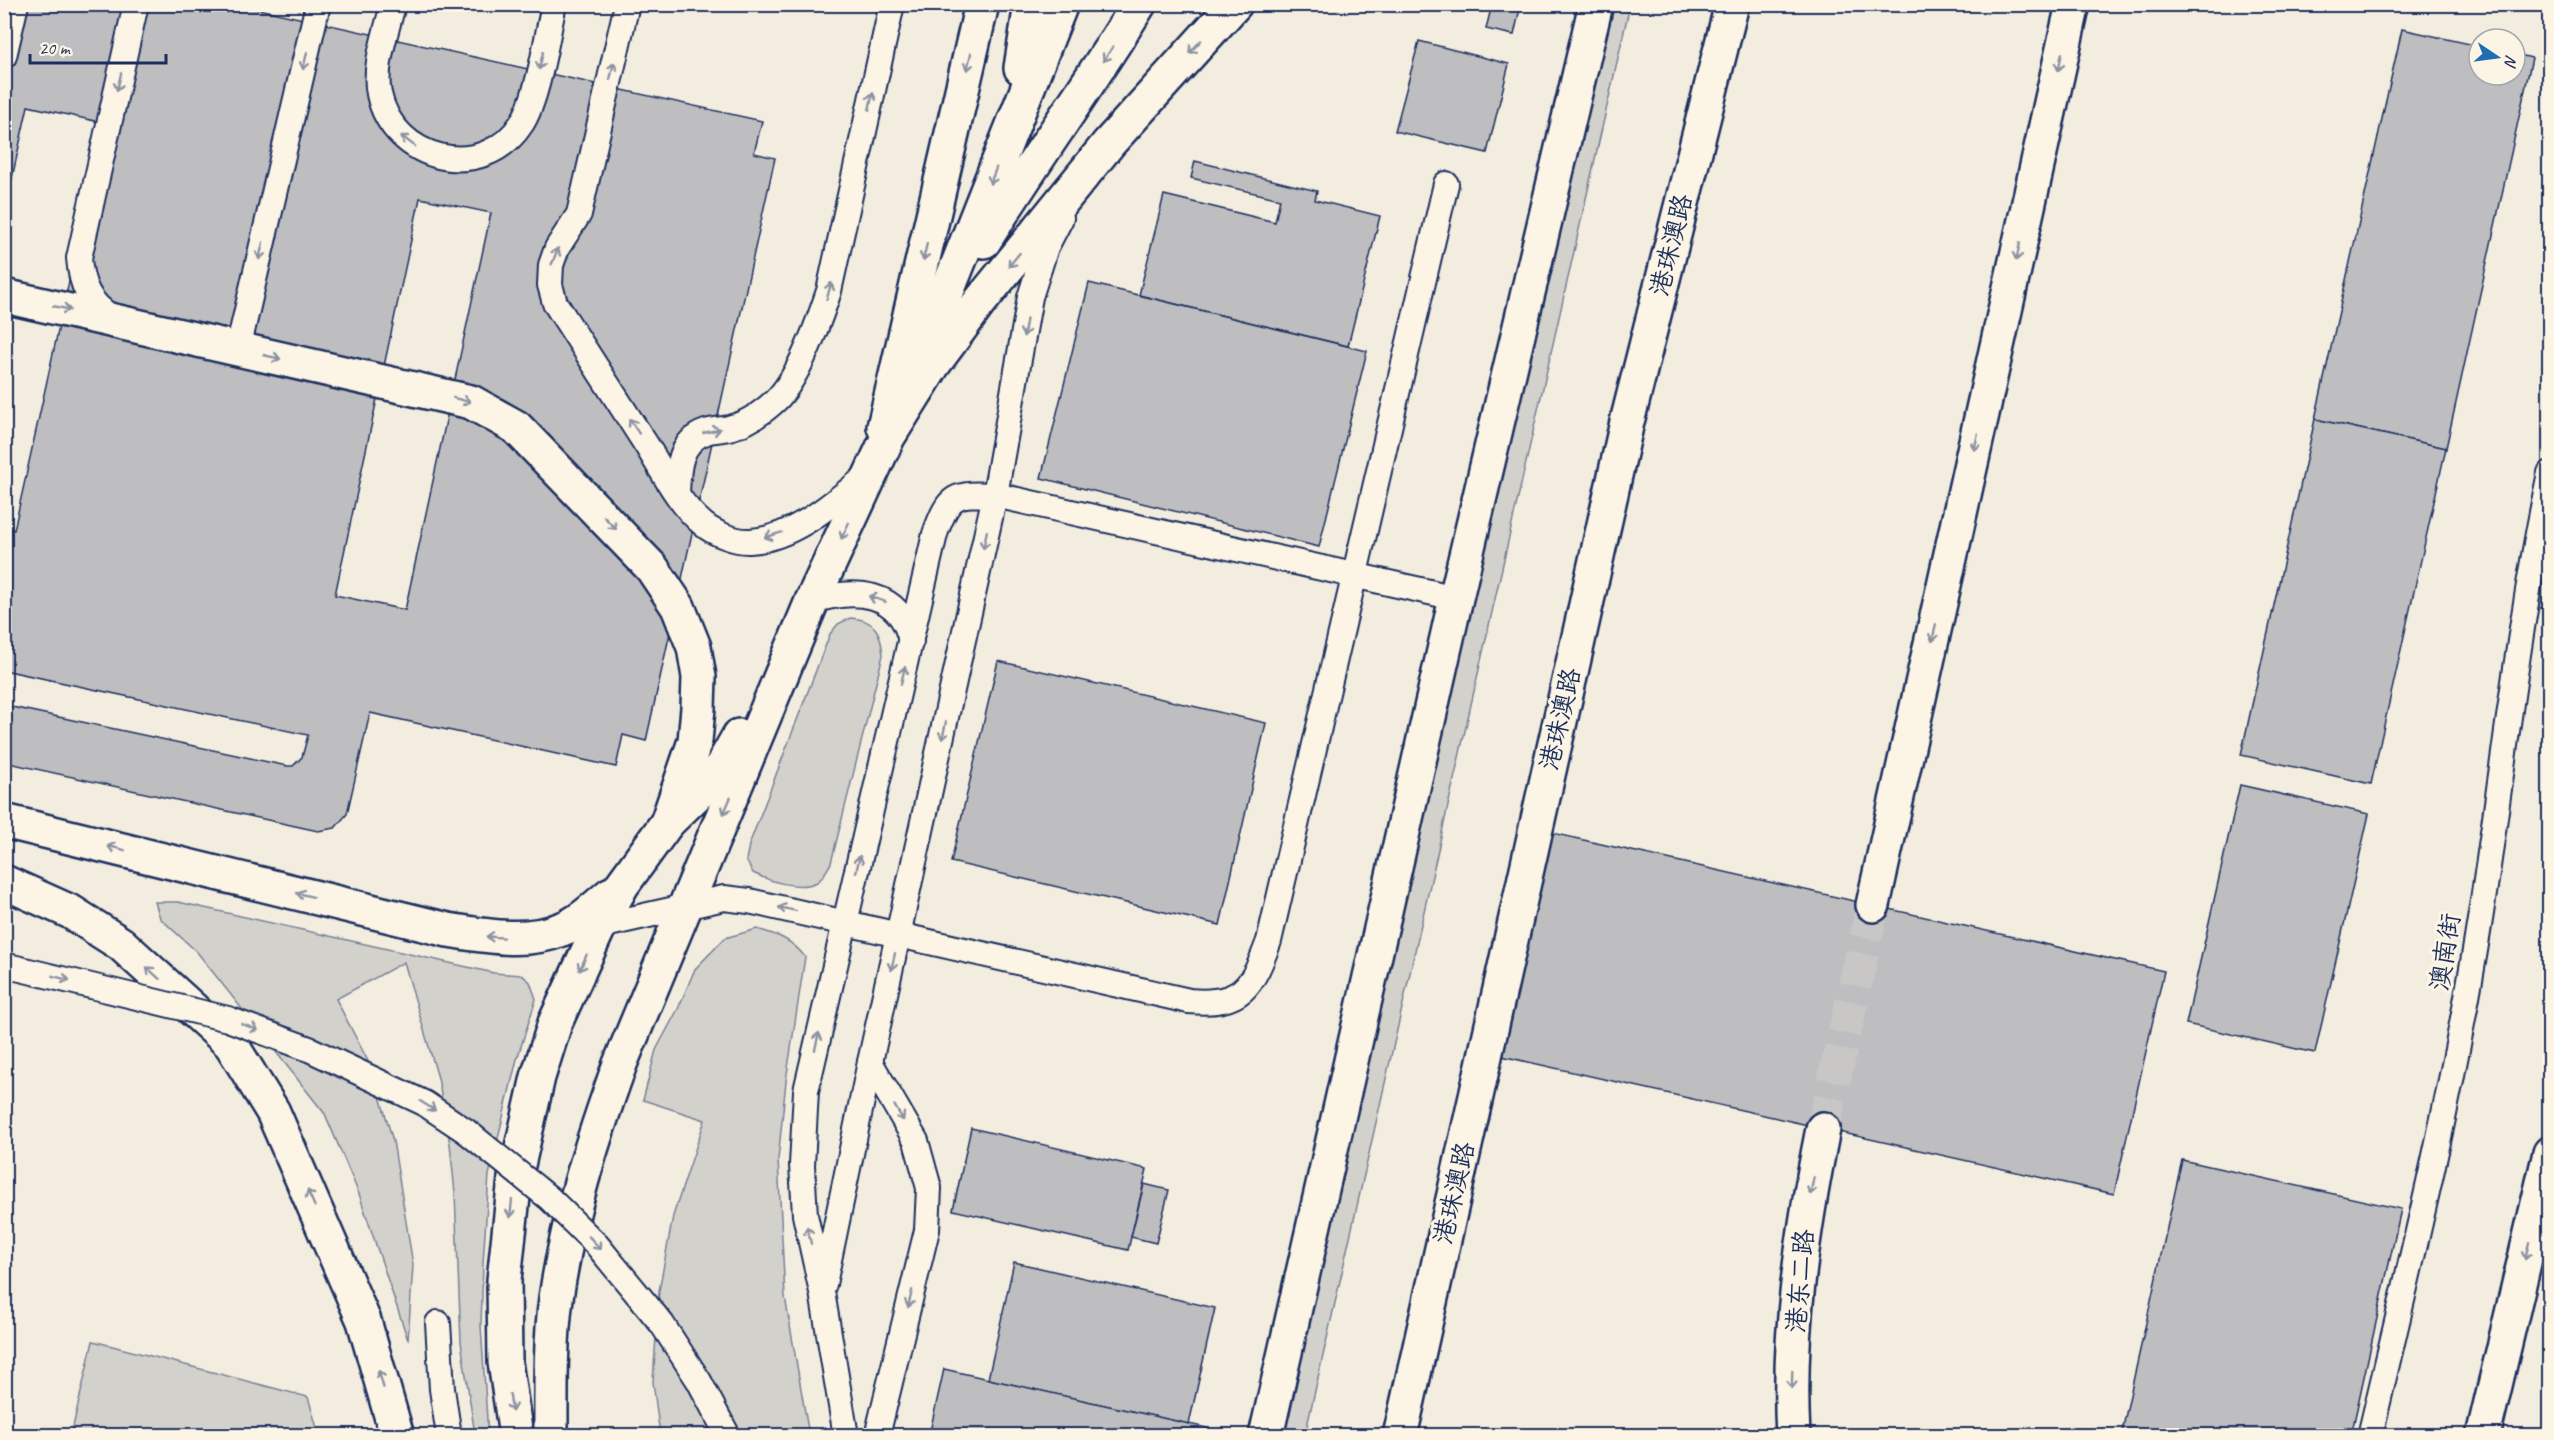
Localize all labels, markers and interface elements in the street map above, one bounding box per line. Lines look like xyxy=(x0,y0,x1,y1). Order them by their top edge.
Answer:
scale bar xyxy=(30,27,166,65)
north arrow xyxy=(2467,27,2527,87)
text: 20 m xyxy=(39,37,72,59)
one-way arrow xyxy=(1187,40,1202,55)
one-way arrow xyxy=(1102,45,1114,62)
one-way arrow xyxy=(299,51,310,71)
one-way arrow xyxy=(2054,51,2065,71)
one-way arrow xyxy=(534,52,546,71)
one-way arrow xyxy=(962,52,974,71)
text: N xyxy=(2499,53,2521,70)
one-way arrow xyxy=(606,62,618,81)
one-way arrow xyxy=(112,72,124,91)
one-way arrow xyxy=(866,91,877,111)
one-way arrow xyxy=(400,135,416,148)
one-way arrow xyxy=(987,166,998,185)
street label: 港珠澳路 xyxy=(1642,191,1700,299)
one-way arrow xyxy=(255,241,266,261)
one-way arrow xyxy=(918,242,930,261)
one-way arrow xyxy=(2012,242,2023,261)
one-way arrow xyxy=(550,247,561,265)
one-way arrow xyxy=(1008,252,1021,268)
one-way arrow xyxy=(823,282,835,301)
one-way arrow xyxy=(52,303,71,315)
one-way arrow xyxy=(1019,317,1030,337)
one-way arrow xyxy=(262,351,281,363)
one-way arrow xyxy=(452,394,471,406)
one-way arrow xyxy=(628,418,640,435)
one-way arrow xyxy=(702,425,721,437)
one-way arrow xyxy=(1969,433,1981,452)
one-way arrow xyxy=(602,516,617,531)
one-way arrow xyxy=(839,521,850,539)
one-way arrow xyxy=(764,530,783,541)
one-way arrow xyxy=(979,530,991,549)
one-way arrow xyxy=(868,592,887,603)
one-way arrow xyxy=(1927,623,1939,642)
one-way arrow xyxy=(898,665,910,684)
street label: 港珠澳路 xyxy=(1532,665,1588,773)
one-way arrow xyxy=(938,720,949,740)
one-way arrow xyxy=(721,797,732,815)
one-way arrow xyxy=(106,842,125,854)
one-way arrow xyxy=(852,855,864,874)
one-way arrow xyxy=(296,889,315,901)
one-way arrow xyxy=(778,903,797,914)
street label: 澳南街 xyxy=(2423,911,2467,993)
one-way arrow xyxy=(486,931,505,942)
one-way arrow xyxy=(886,952,898,971)
one-way arrow xyxy=(576,953,588,971)
one-way arrow xyxy=(146,966,161,980)
one-way arrow xyxy=(52,973,71,985)
one-way arrow xyxy=(240,1023,259,1034)
one-way arrow xyxy=(812,1032,823,1052)
one-way arrow xyxy=(419,1101,436,1113)
one-way arrow xyxy=(894,1104,906,1121)
street label: 港珠澳路 xyxy=(1426,1139,1482,1247)
one-way arrow xyxy=(1806,1176,1817,1195)
one-way arrow xyxy=(305,1189,316,1207)
one-way arrow xyxy=(505,1199,516,1219)
one-way arrow xyxy=(803,1225,815,1244)
street label: 港东二路 xyxy=(1779,1228,1821,1334)
one-way arrow xyxy=(587,1235,602,1250)
one-way arrow xyxy=(2520,1241,2532,1260)
one-way arrow xyxy=(904,1289,915,1309)
one-way arrow xyxy=(1787,1369,1798,1389)
one-way arrow xyxy=(375,1370,386,1389)
one-way arrow xyxy=(506,1393,517,1413)

